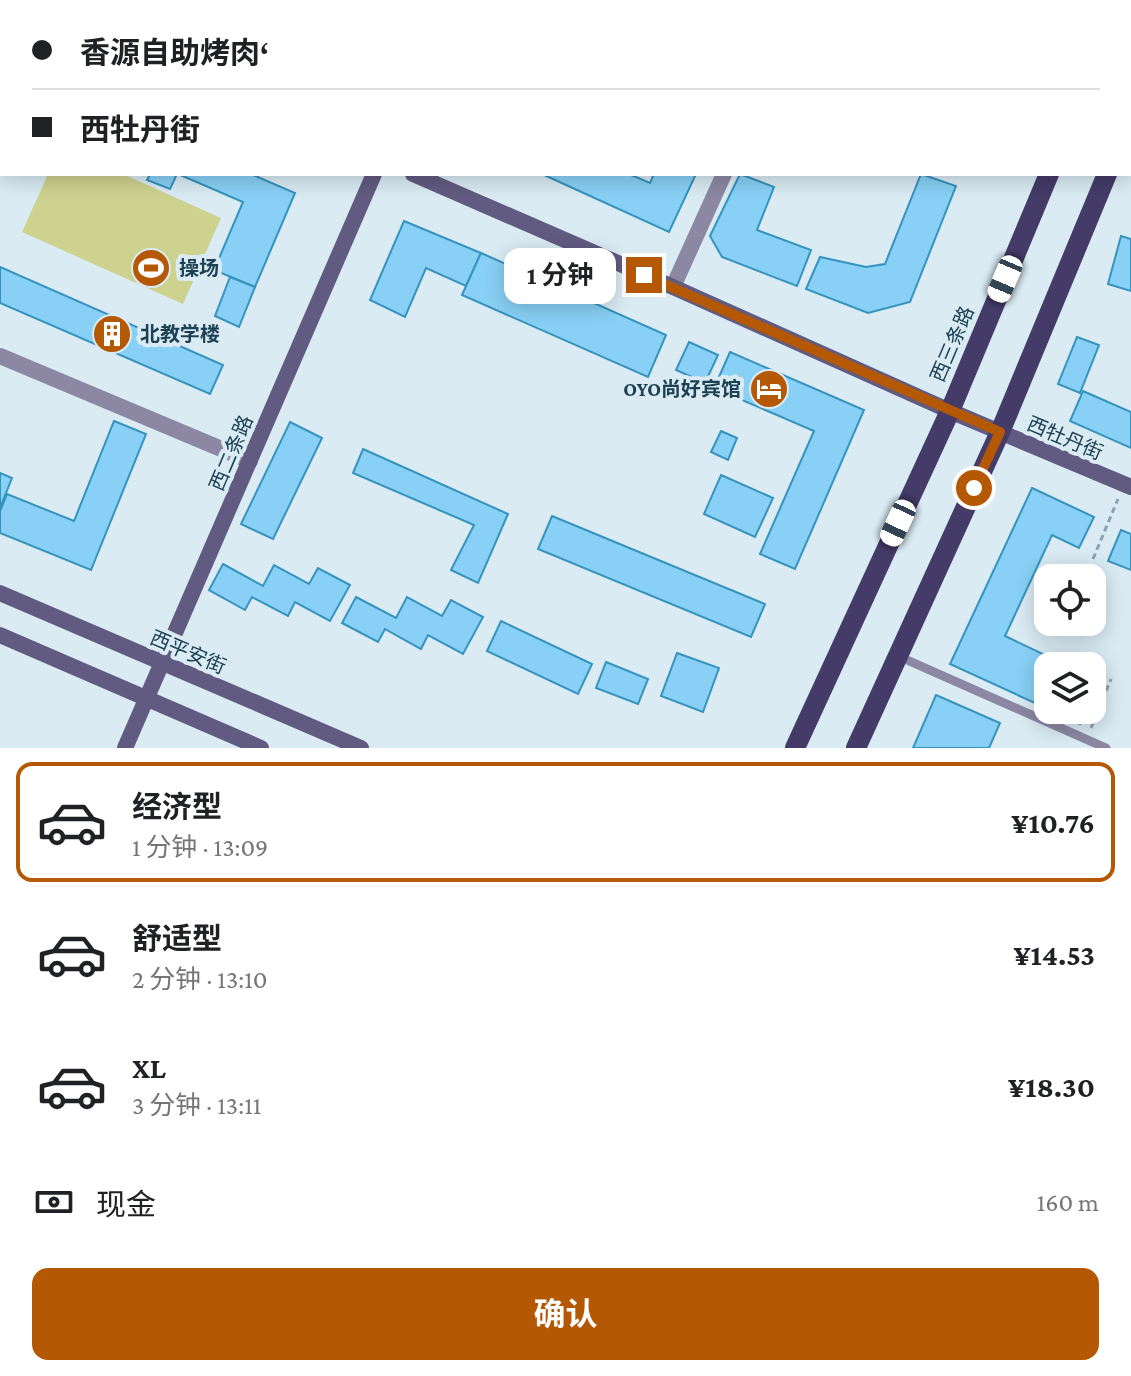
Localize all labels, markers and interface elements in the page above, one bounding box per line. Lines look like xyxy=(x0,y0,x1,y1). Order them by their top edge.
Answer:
text: 香源自助烤肉‘ xyxy=(80,36,269,69)
text: 西牡丹街 xyxy=(80,113,200,146)
sports icon: 操场 xyxy=(130,247,172,289)
callout: 1 分钟 xyxy=(504,247,616,303)
car xyxy=(985,252,1025,306)
place label: 操场 xyxy=(179,257,219,279)
route end xyxy=(626,257,662,293)
text: 1 分钟 xyxy=(527,261,593,290)
street label: 西三条路 xyxy=(926,303,978,385)
building icon: 北教学楼 xyxy=(91,313,133,355)
place label: 北教学楼 xyxy=(140,323,220,345)
hotel icon: OYO尚好宾馆 xyxy=(748,368,790,410)
place label: OYO尚好宾馆 xyxy=(623,378,741,400)
street label: 西二条路 xyxy=(205,412,257,494)
street label: 西牡丹街 xyxy=(1024,412,1106,464)
route start xyxy=(956,470,992,506)
car xyxy=(877,496,919,550)
map controls xyxy=(1034,564,1106,724)
button: locate xyxy=(1034,564,1106,636)
street label: 西平安街 xyxy=(147,626,229,678)
button: layers xyxy=(1034,652,1106,724)
icon: car xyxy=(36,786,108,858)
text: 经济型 xyxy=(132,790,222,823)
text: ¥10.76 xyxy=(1011,806,1095,839)
text: 1 分钟 · 13:09 xyxy=(132,833,268,862)
icon: car xyxy=(36,918,108,990)
text: 舒适型 xyxy=(132,922,222,955)
text: ¥14.53 xyxy=(1013,938,1095,971)
text: 2 分钟 · 13:10 xyxy=(132,965,268,994)
icon: car xyxy=(36,1050,108,1122)
text: XL xyxy=(132,1051,166,1084)
text: ¥18.30 xyxy=(1008,1070,1095,1103)
text: 3 分钟 · 13:11 xyxy=(132,1091,261,1120)
icon: cash xyxy=(32,1180,76,1224)
text: 现金 xyxy=(96,1188,156,1221)
text: 160 m xyxy=(1037,1188,1099,1217)
button: 确认 xyxy=(32,1268,1099,1360)

